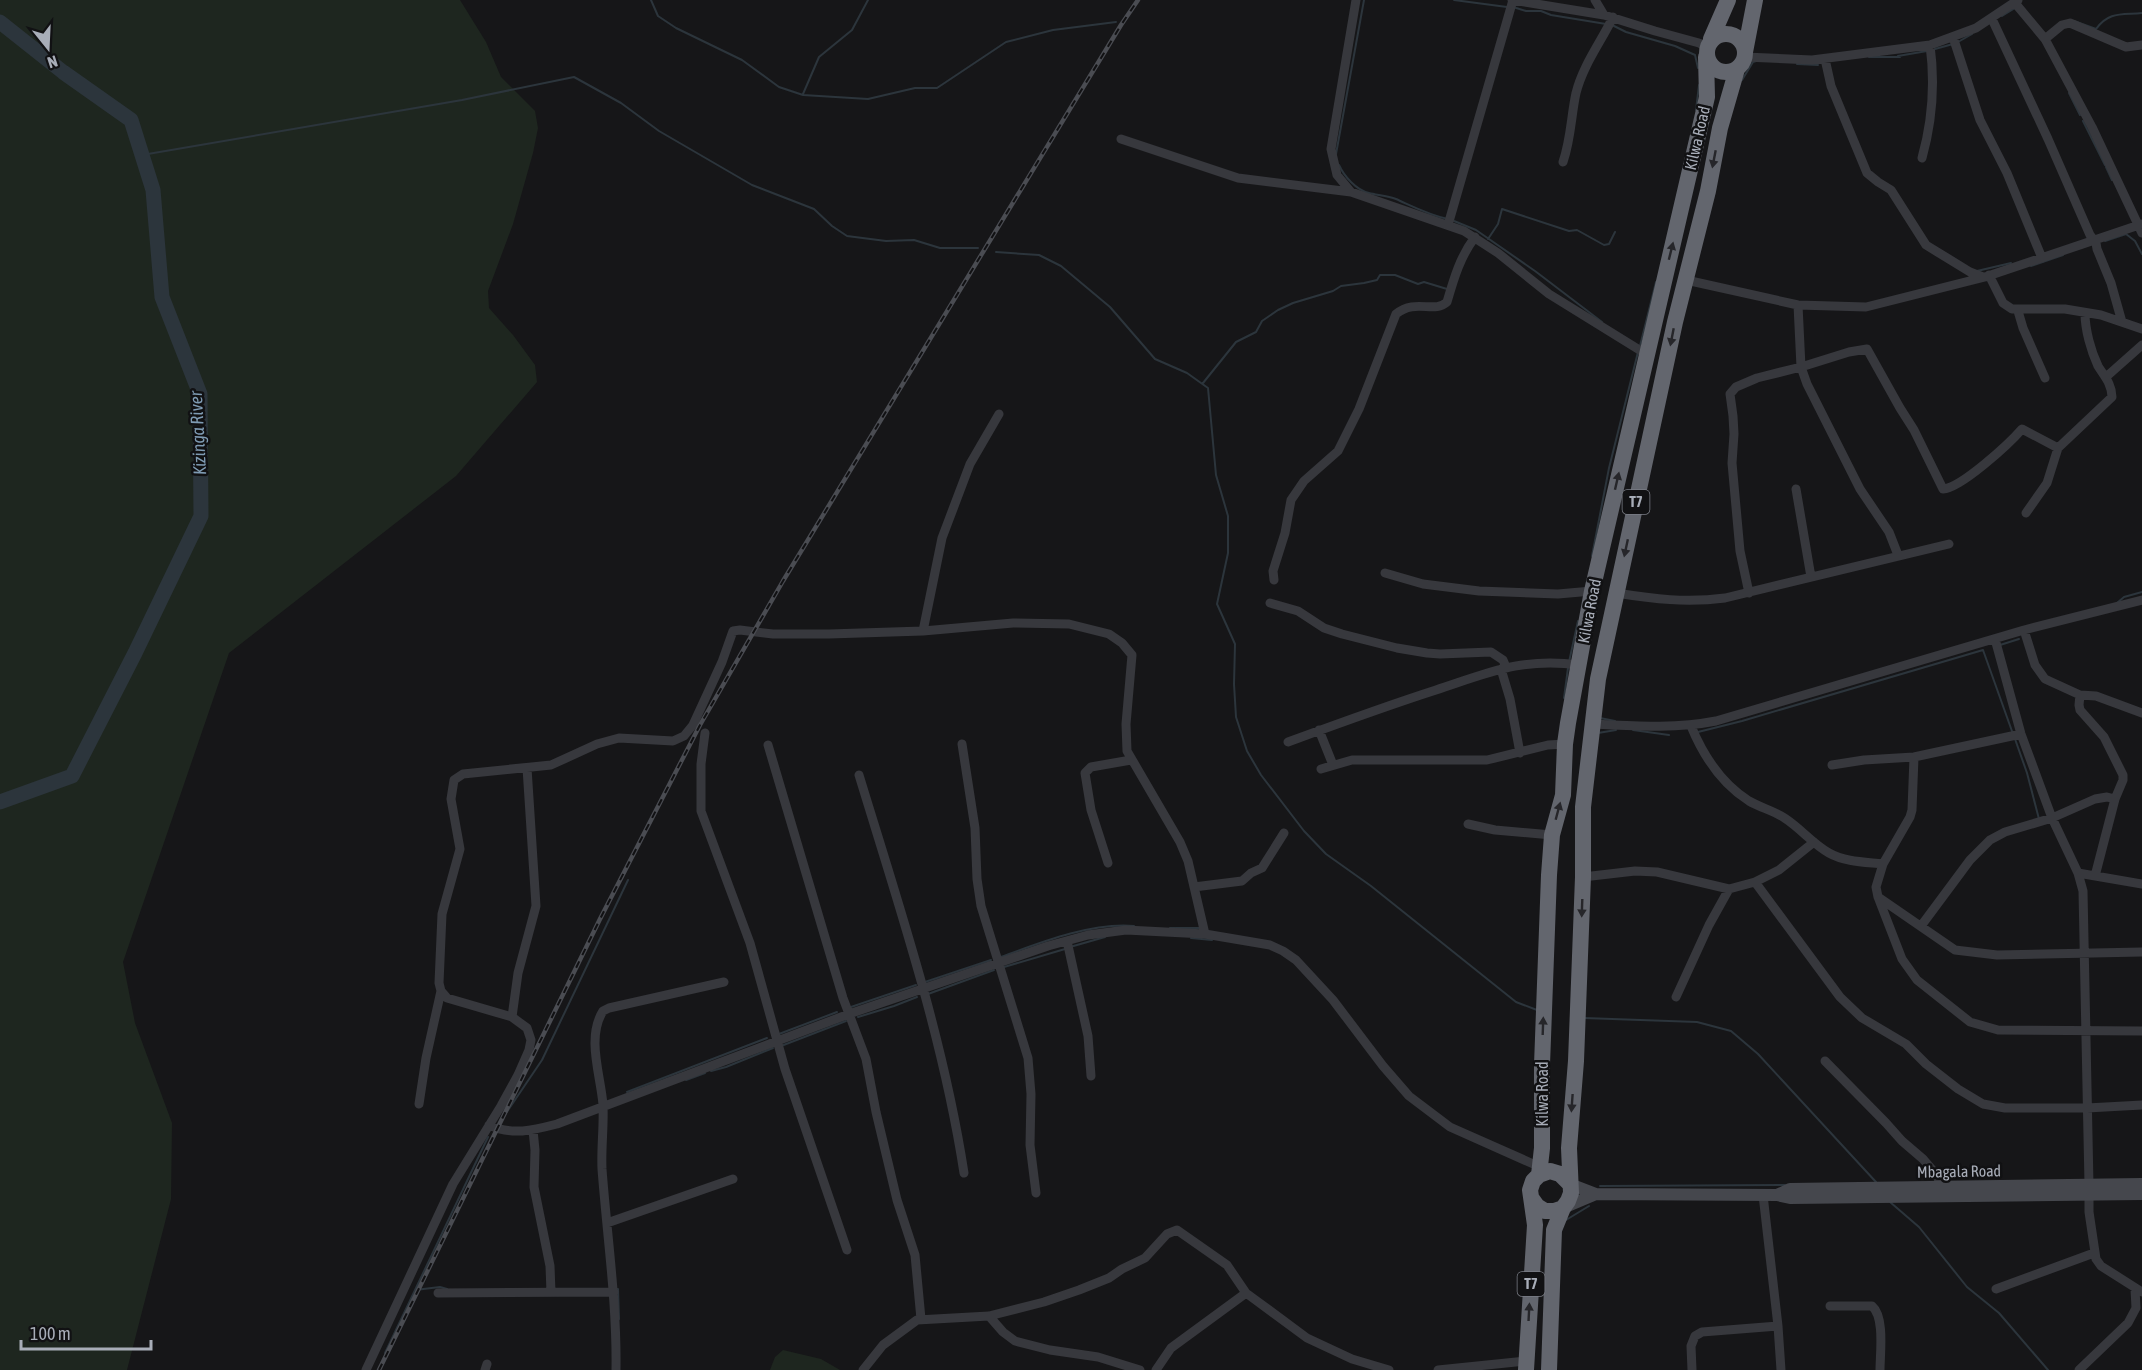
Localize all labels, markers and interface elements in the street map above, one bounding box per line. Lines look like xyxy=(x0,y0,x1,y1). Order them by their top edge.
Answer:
north arrow xyxy=(18,18,78,78)
text: N xyxy=(45,52,60,72)
street label: Kilwa Road xyxy=(1681,104,1713,172)
one-way arrow xyxy=(1709,150,1718,169)
one-way arrow xyxy=(1666,242,1676,260)
one-way arrow xyxy=(1667,328,1676,347)
water label: Kizinga River xyxy=(185,390,210,476)
one-way arrow xyxy=(1613,471,1622,490)
road number: T7 xyxy=(1622,490,1650,514)
one-way arrow xyxy=(1620,539,1630,557)
street label: Kilwa Road xyxy=(1574,577,1604,645)
one-way arrow xyxy=(1554,802,1564,820)
one-way arrow xyxy=(1577,899,1587,918)
one-way arrow xyxy=(1539,1017,1548,1036)
street label: Kilwa Road xyxy=(1533,1061,1551,1127)
one-way arrow xyxy=(1568,1093,1577,1112)
street label: Mbagala Road xyxy=(1917,1161,2001,1182)
road number: T7 xyxy=(1518,1272,1544,1296)
one-way arrow xyxy=(1525,1302,1534,1321)
scale bar xyxy=(21,1313,152,1351)
text: 100 m xyxy=(30,1323,71,1344)

